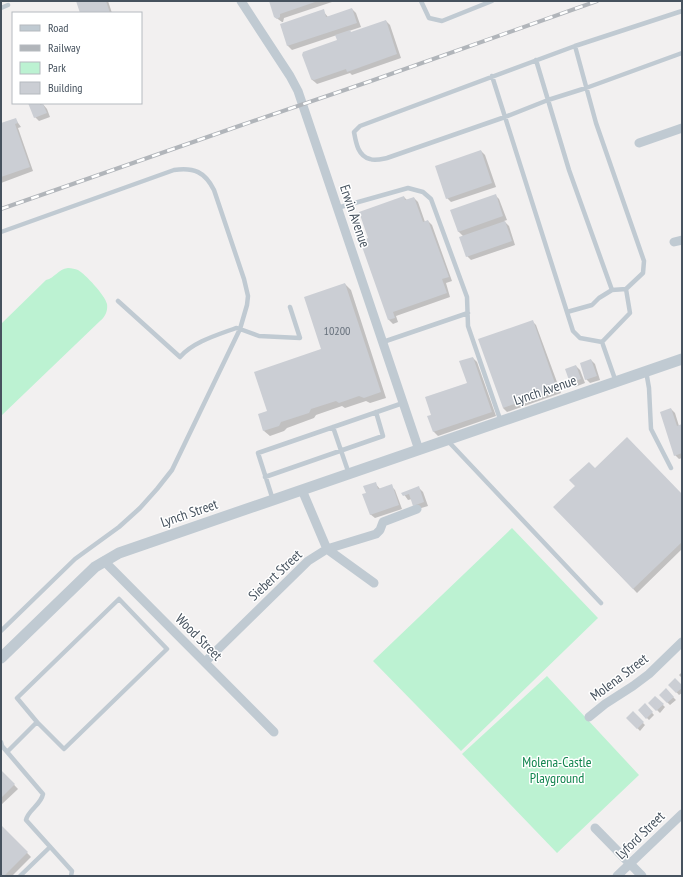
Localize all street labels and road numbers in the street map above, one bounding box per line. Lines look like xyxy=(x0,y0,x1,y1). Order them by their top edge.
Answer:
street label: Erwin Avenue xyxy=(336,182,374,250)
street label: Lynch Avenue xyxy=(511,371,579,409)
street label: Lynch Street xyxy=(158,495,220,531)
street label: Siebert Street xyxy=(244,546,306,604)
street label: Wood Street xyxy=(172,610,226,664)
street label: Molena Street xyxy=(587,649,652,705)
street label: Lyford Street xyxy=(612,807,668,863)

